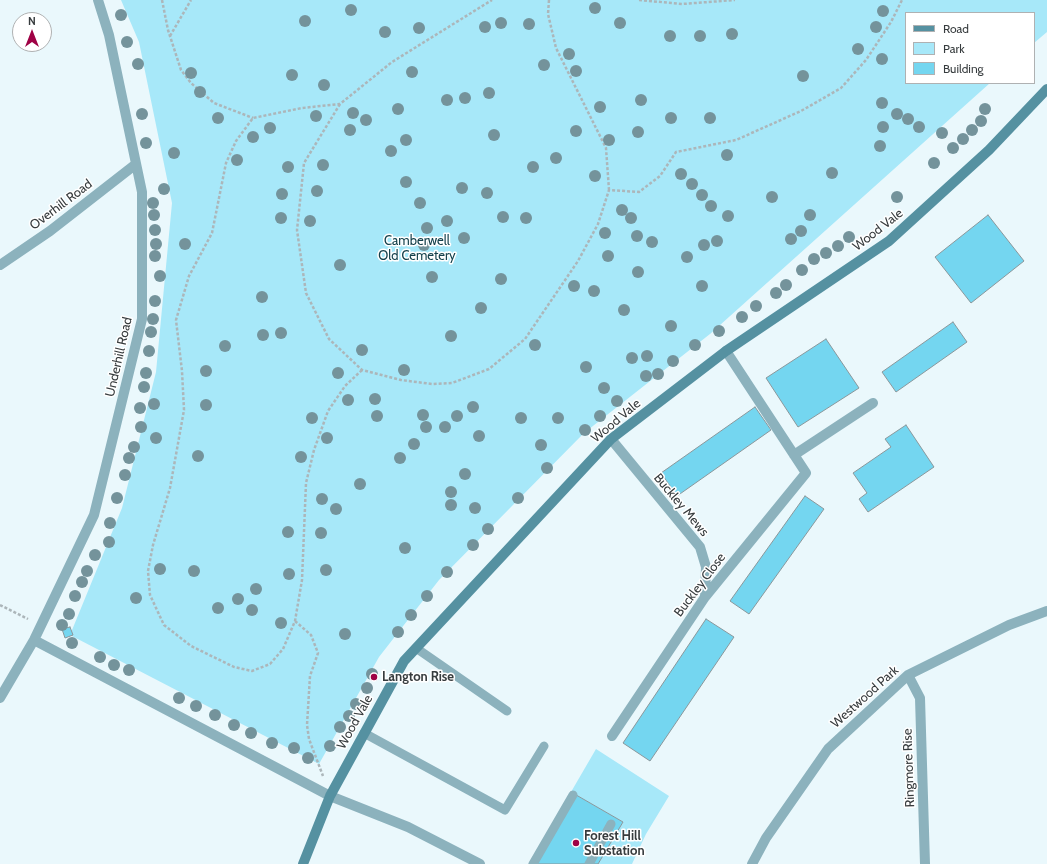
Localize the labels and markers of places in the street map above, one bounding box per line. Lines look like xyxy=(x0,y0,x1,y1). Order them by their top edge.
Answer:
place label: Langton Rise xyxy=(382,669,454,685)
marker: Langton Rise xyxy=(369,672,379,682)
place label: Forest Hill Substation xyxy=(584,828,645,859)
marker: Forest Hill Substation xyxy=(571,838,581,848)

